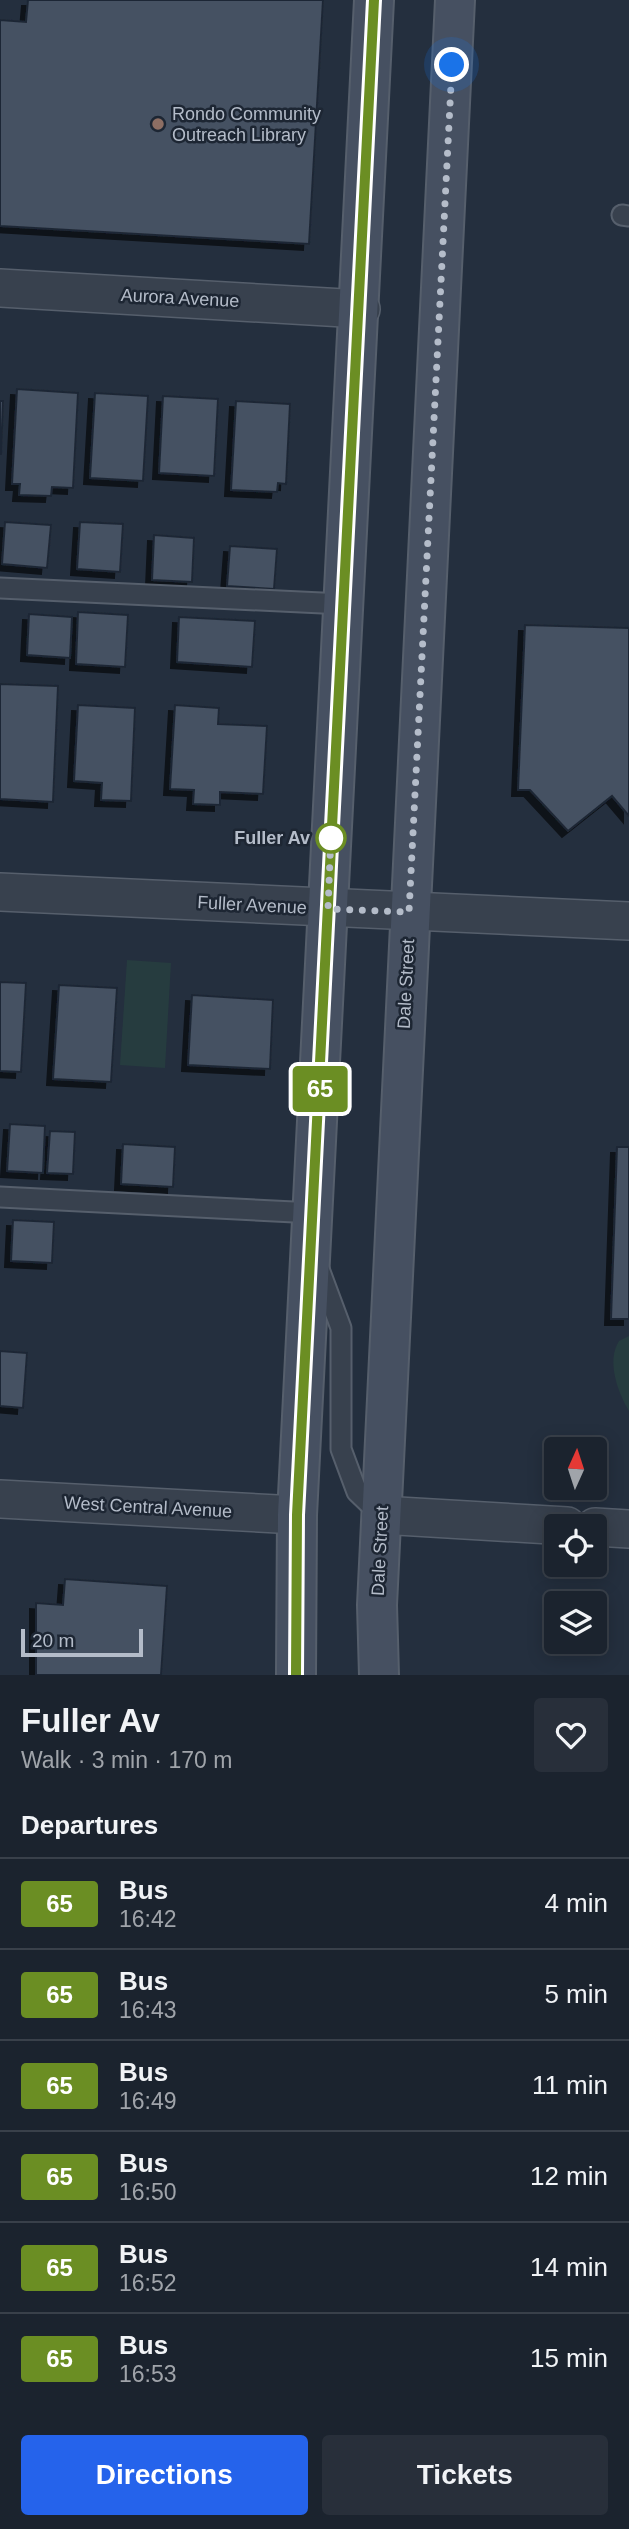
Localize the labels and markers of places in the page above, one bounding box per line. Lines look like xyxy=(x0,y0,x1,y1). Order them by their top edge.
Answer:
place label: Rondo Community Outreach Library xyxy=(172,104,321,145)
marker: Rondo Community Outreach Library xyxy=(150,116,166,132)
marker: Fuller Av xyxy=(316,823,346,853)
place label: Fuller Av xyxy=(234,828,310,848)

